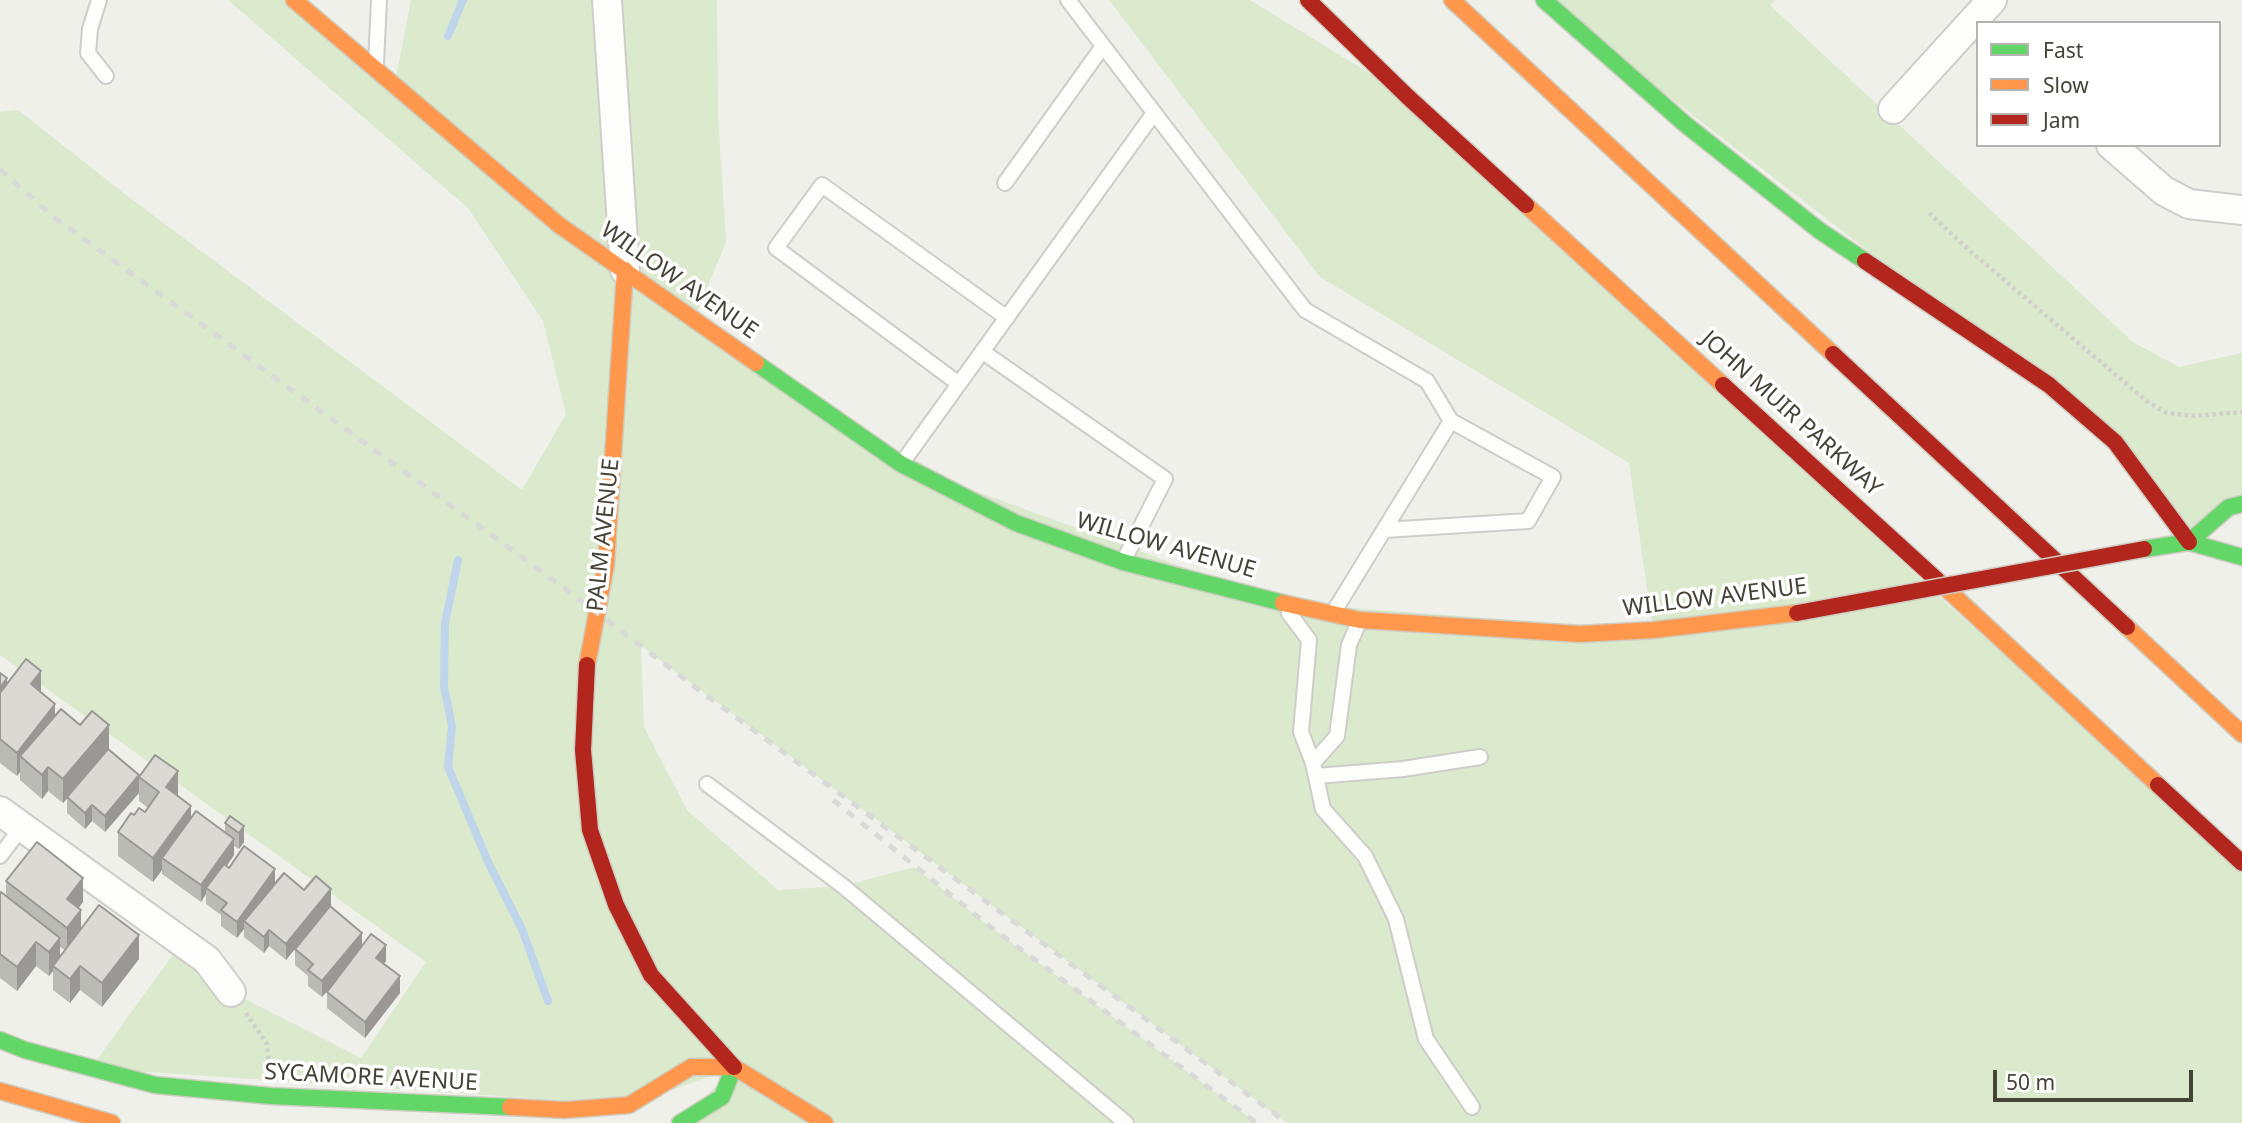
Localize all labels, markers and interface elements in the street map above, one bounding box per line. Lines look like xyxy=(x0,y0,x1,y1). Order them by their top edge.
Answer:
legend xyxy=(1976,21,2221,147)
text: Fast xyxy=(2043,36,2083,64)
text: Slow xyxy=(2043,71,2089,99)
text: Jam xyxy=(2043,106,2080,134)
street label: WILLOW AVENUE xyxy=(595,217,763,345)
street label: JOHN MUIR PARKWAY xyxy=(1695,326,1887,502)
street label: PALM AVENUE xyxy=(582,457,626,613)
street label: WILLOW AVENUE xyxy=(1073,507,1259,585)
street label: WILLOW AVENUE xyxy=(1621,573,1809,623)
scale bar xyxy=(1997,1056,2196,1100)
street label: SYCAMORE AVENUE xyxy=(264,1059,478,1097)
text: 50 m xyxy=(2006,1068,2055,1096)

